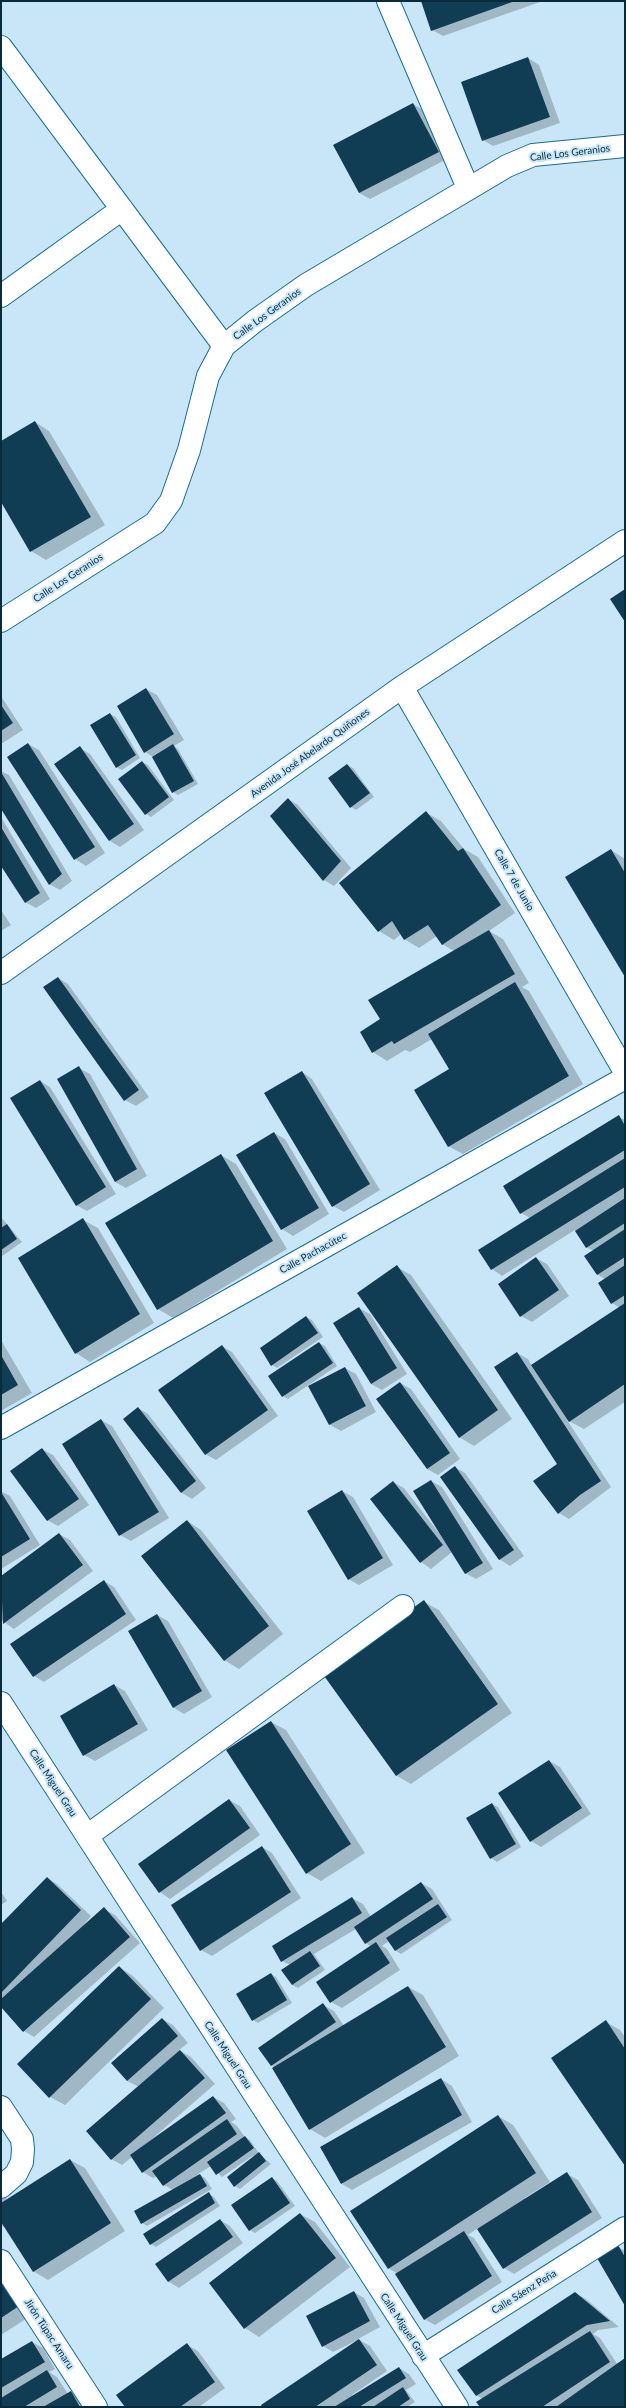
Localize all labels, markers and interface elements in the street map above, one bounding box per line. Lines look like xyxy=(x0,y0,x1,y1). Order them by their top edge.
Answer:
street label: Calle Los Geranios xyxy=(529,142,611,164)
street label: Calle Los Geranios xyxy=(231,285,303,343)
street label: Calle Los Geranios xyxy=(31,551,105,605)
street label: Avenida José Abelardo Quiñones xyxy=(248,706,372,800)
street label: Calle 7 de Junio xyxy=(491,847,537,913)
street label: Calle Pachacútec xyxy=(278,1230,348,1276)
street label: Calle Miguel Grau xyxy=(27,1747,79,1819)
street label: Calle Miguel Grau xyxy=(202,2019,254,2091)
street label: Calle Sáenz Peña xyxy=(489,2267,559,2317)
street label: Calle Miguel Grau xyxy=(378,2291,430,2363)
street label: Jirón Túpac Amaru xyxy=(22,2297,76,2371)

